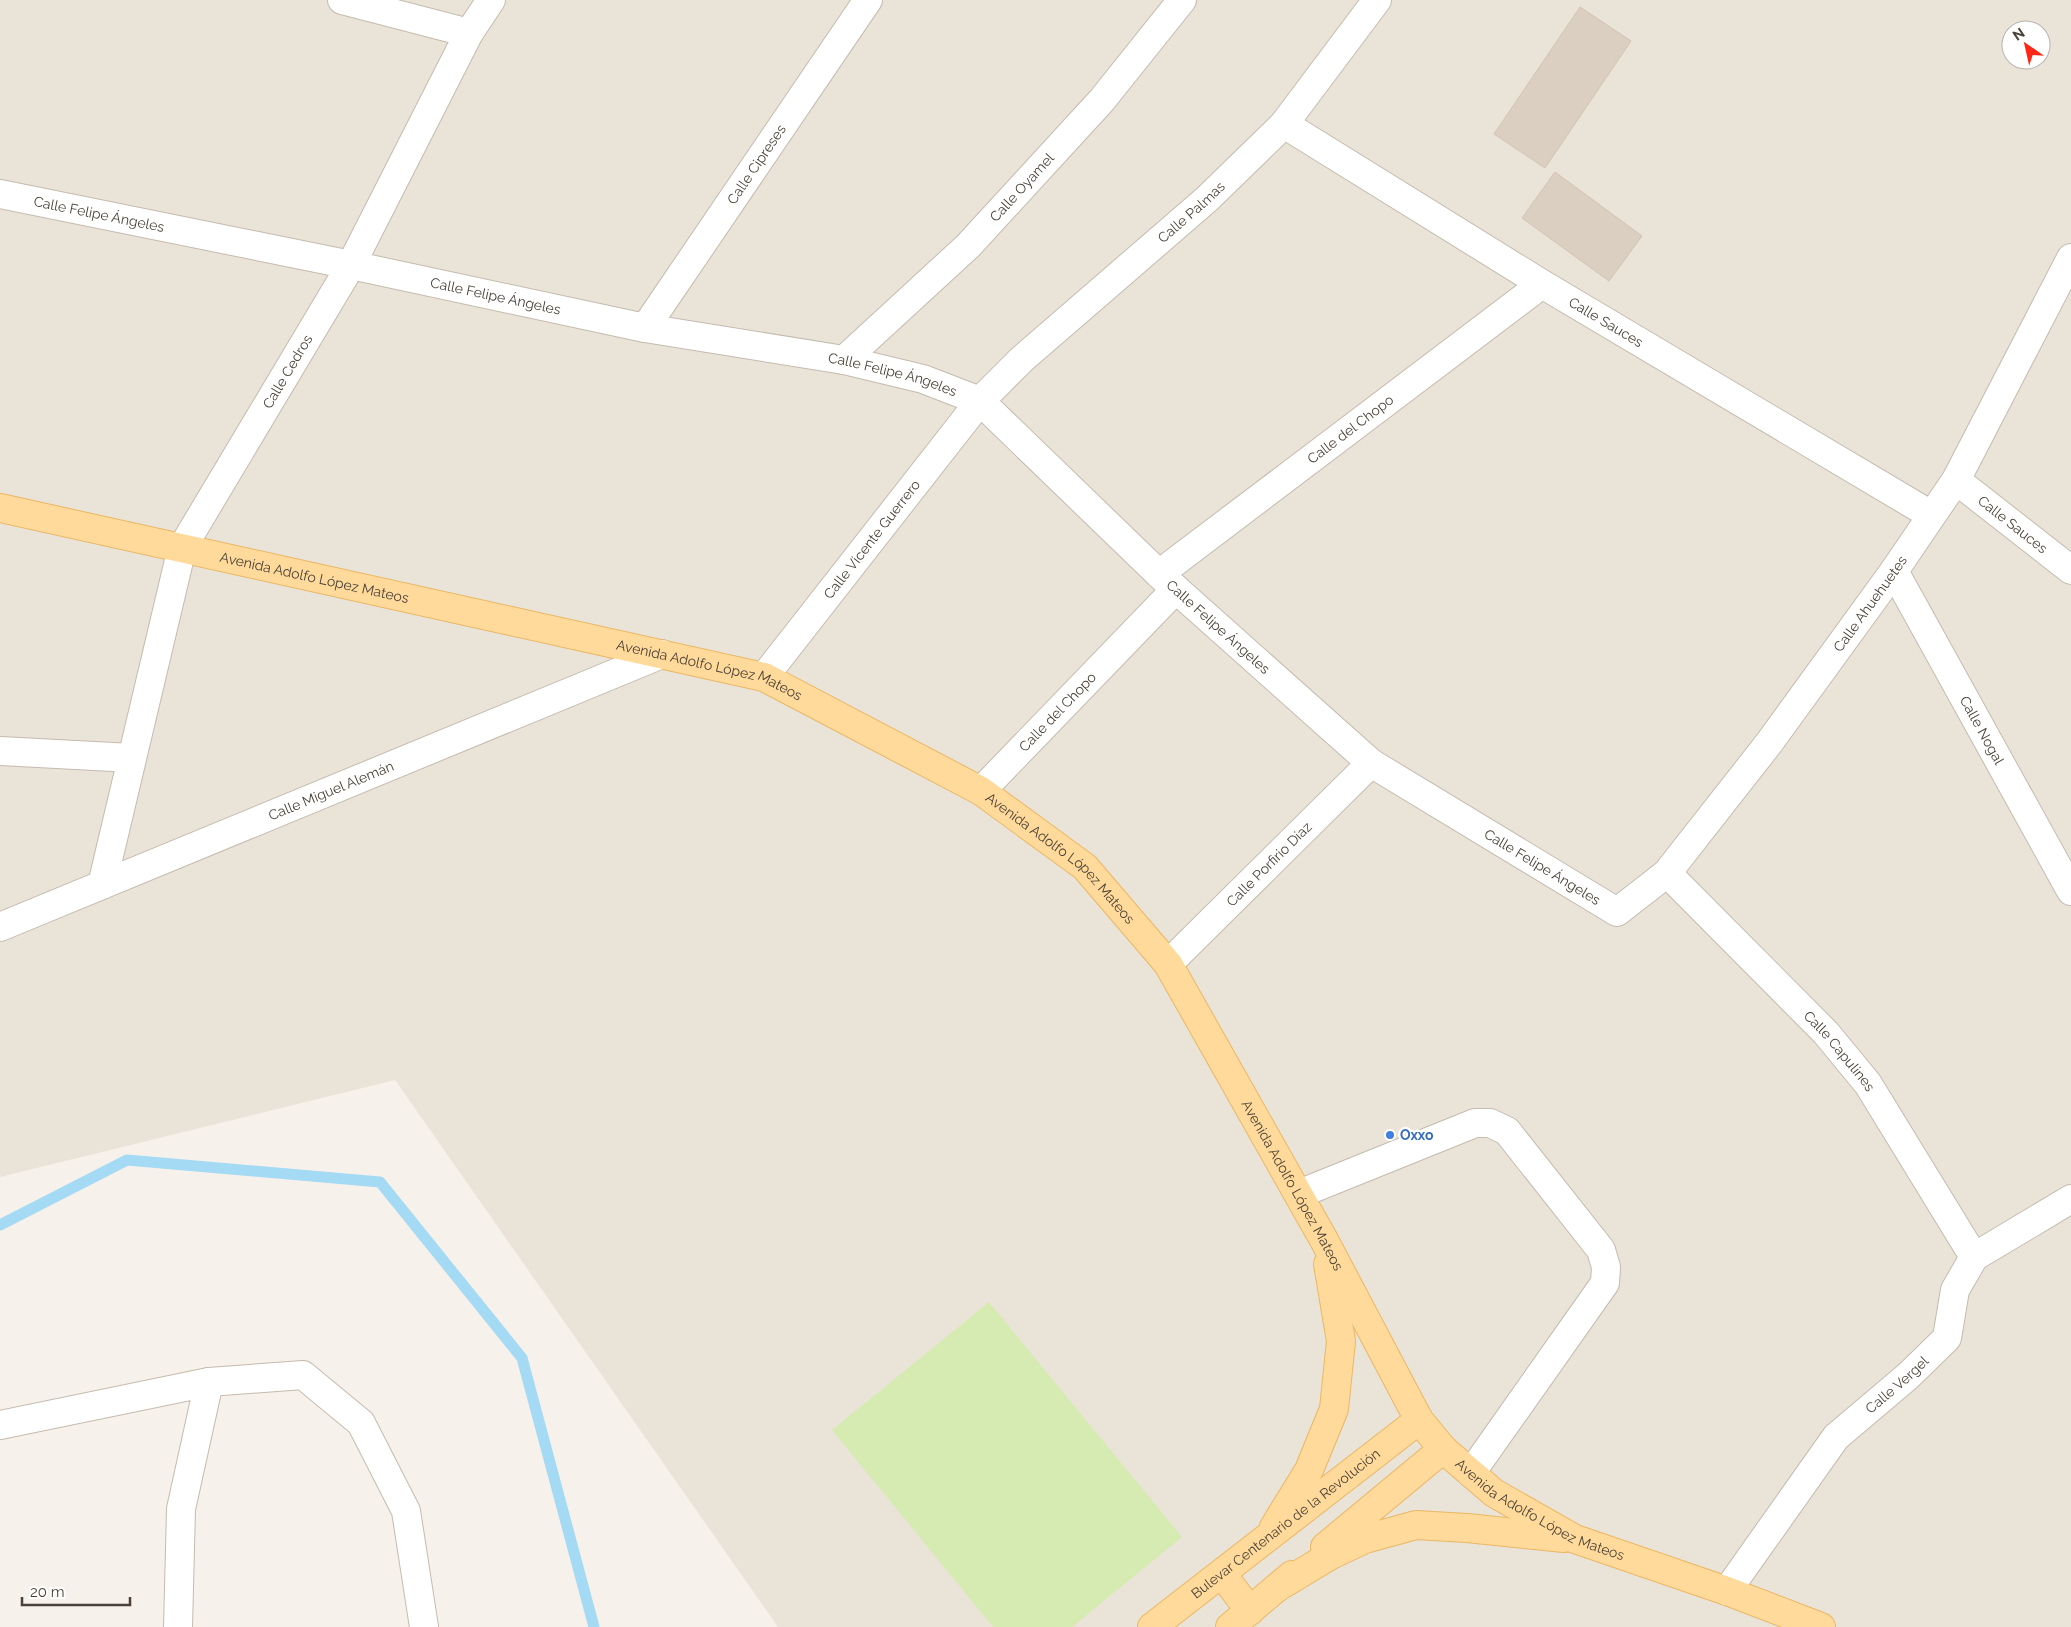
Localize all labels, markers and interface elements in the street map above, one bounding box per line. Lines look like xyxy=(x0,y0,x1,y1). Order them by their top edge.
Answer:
north arrow xyxy=(2001,20,2051,70)
text: N xyxy=(2010,25,2028,44)
street label: Calle Cipreses xyxy=(724,121,789,207)
street label: Calle Oyamel xyxy=(986,150,1057,225)
street label: Calle Palmas xyxy=(1155,178,1228,246)
street label: Calle Felipe Ángeles xyxy=(32,193,166,235)
street label: Calle Felipe Ángeles xyxy=(429,274,562,318)
street label: Calle Sauces xyxy=(1566,294,1646,350)
street label: Calle Cedros xyxy=(259,332,316,411)
street label: Calle Felipe Ángeles xyxy=(827,350,960,399)
street label: Calle del Chopo xyxy=(1304,391,1397,467)
street label: Calle Vicente Guerrero xyxy=(820,477,923,602)
street label: Calle Sauces xyxy=(1975,492,2051,557)
street label: Avenida Adolfo López Mateos xyxy=(218,549,411,606)
street label: Calle Ahuehuetes xyxy=(1830,552,1910,655)
street label: Calle Felipe Ángeles xyxy=(1163,577,1273,677)
street label: Avenida Adolfo López Mateos xyxy=(615,637,805,704)
street label: Calle del Chopo xyxy=(1016,669,1099,755)
street label: Calle Nogal xyxy=(1957,693,2008,767)
street label: Calle Miguel Alemán xyxy=(266,758,396,823)
street label: Avenida Adolfo López Mateos xyxy=(983,789,1138,927)
street label: Calle Porfirio Díaz xyxy=(1223,819,1315,910)
street label: Calle Felipe Ángeles xyxy=(1481,826,1604,908)
street label: Calle Capulines xyxy=(1801,1007,1879,1094)
street label: Avenida Adolfo López Mateos xyxy=(1239,1097,1347,1273)
place label: Oxxo xyxy=(1400,1127,1434,1143)
marker: Oxxo xyxy=(1384,1129,1396,1141)
street label: Calle Vergel xyxy=(1862,1353,1932,1417)
street label: Bulevar Centenario de la Revolución xyxy=(1188,1445,1383,1602)
street label: Avenida Adolfo López Mateos xyxy=(1452,1456,1627,1563)
scale bar xyxy=(22,1574,130,1606)
text: 20 m xyxy=(30,1583,65,1601)

